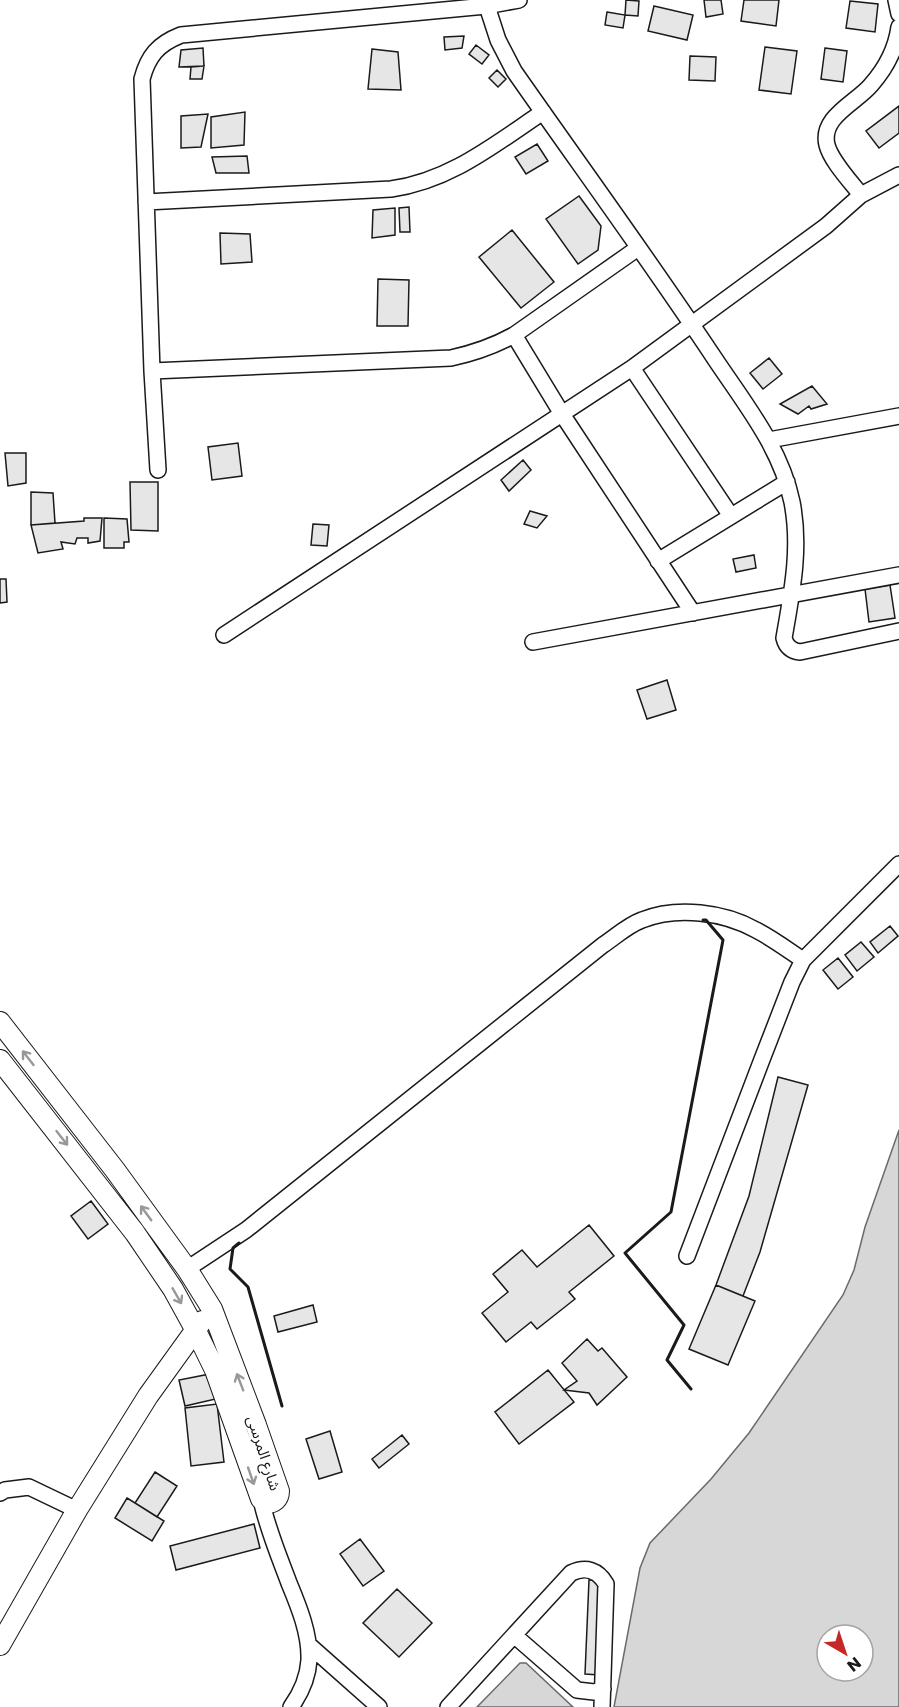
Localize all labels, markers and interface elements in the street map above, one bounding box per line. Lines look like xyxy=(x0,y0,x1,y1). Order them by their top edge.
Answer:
one-way arrow xyxy=(22,1050,35,1066)
one-way arrow xyxy=(56,1130,69,1146)
one-way arrow xyxy=(140,1205,152,1221)
one-way arrow xyxy=(171,1287,183,1304)
one-way arrow xyxy=(233,1374,244,1392)
street label: شارع المرسى xyxy=(240,1413,286,1494)
one-way arrow xyxy=(247,1466,258,1485)
north arrow xyxy=(815,1623,875,1683)
text: N xyxy=(842,1652,866,1677)

